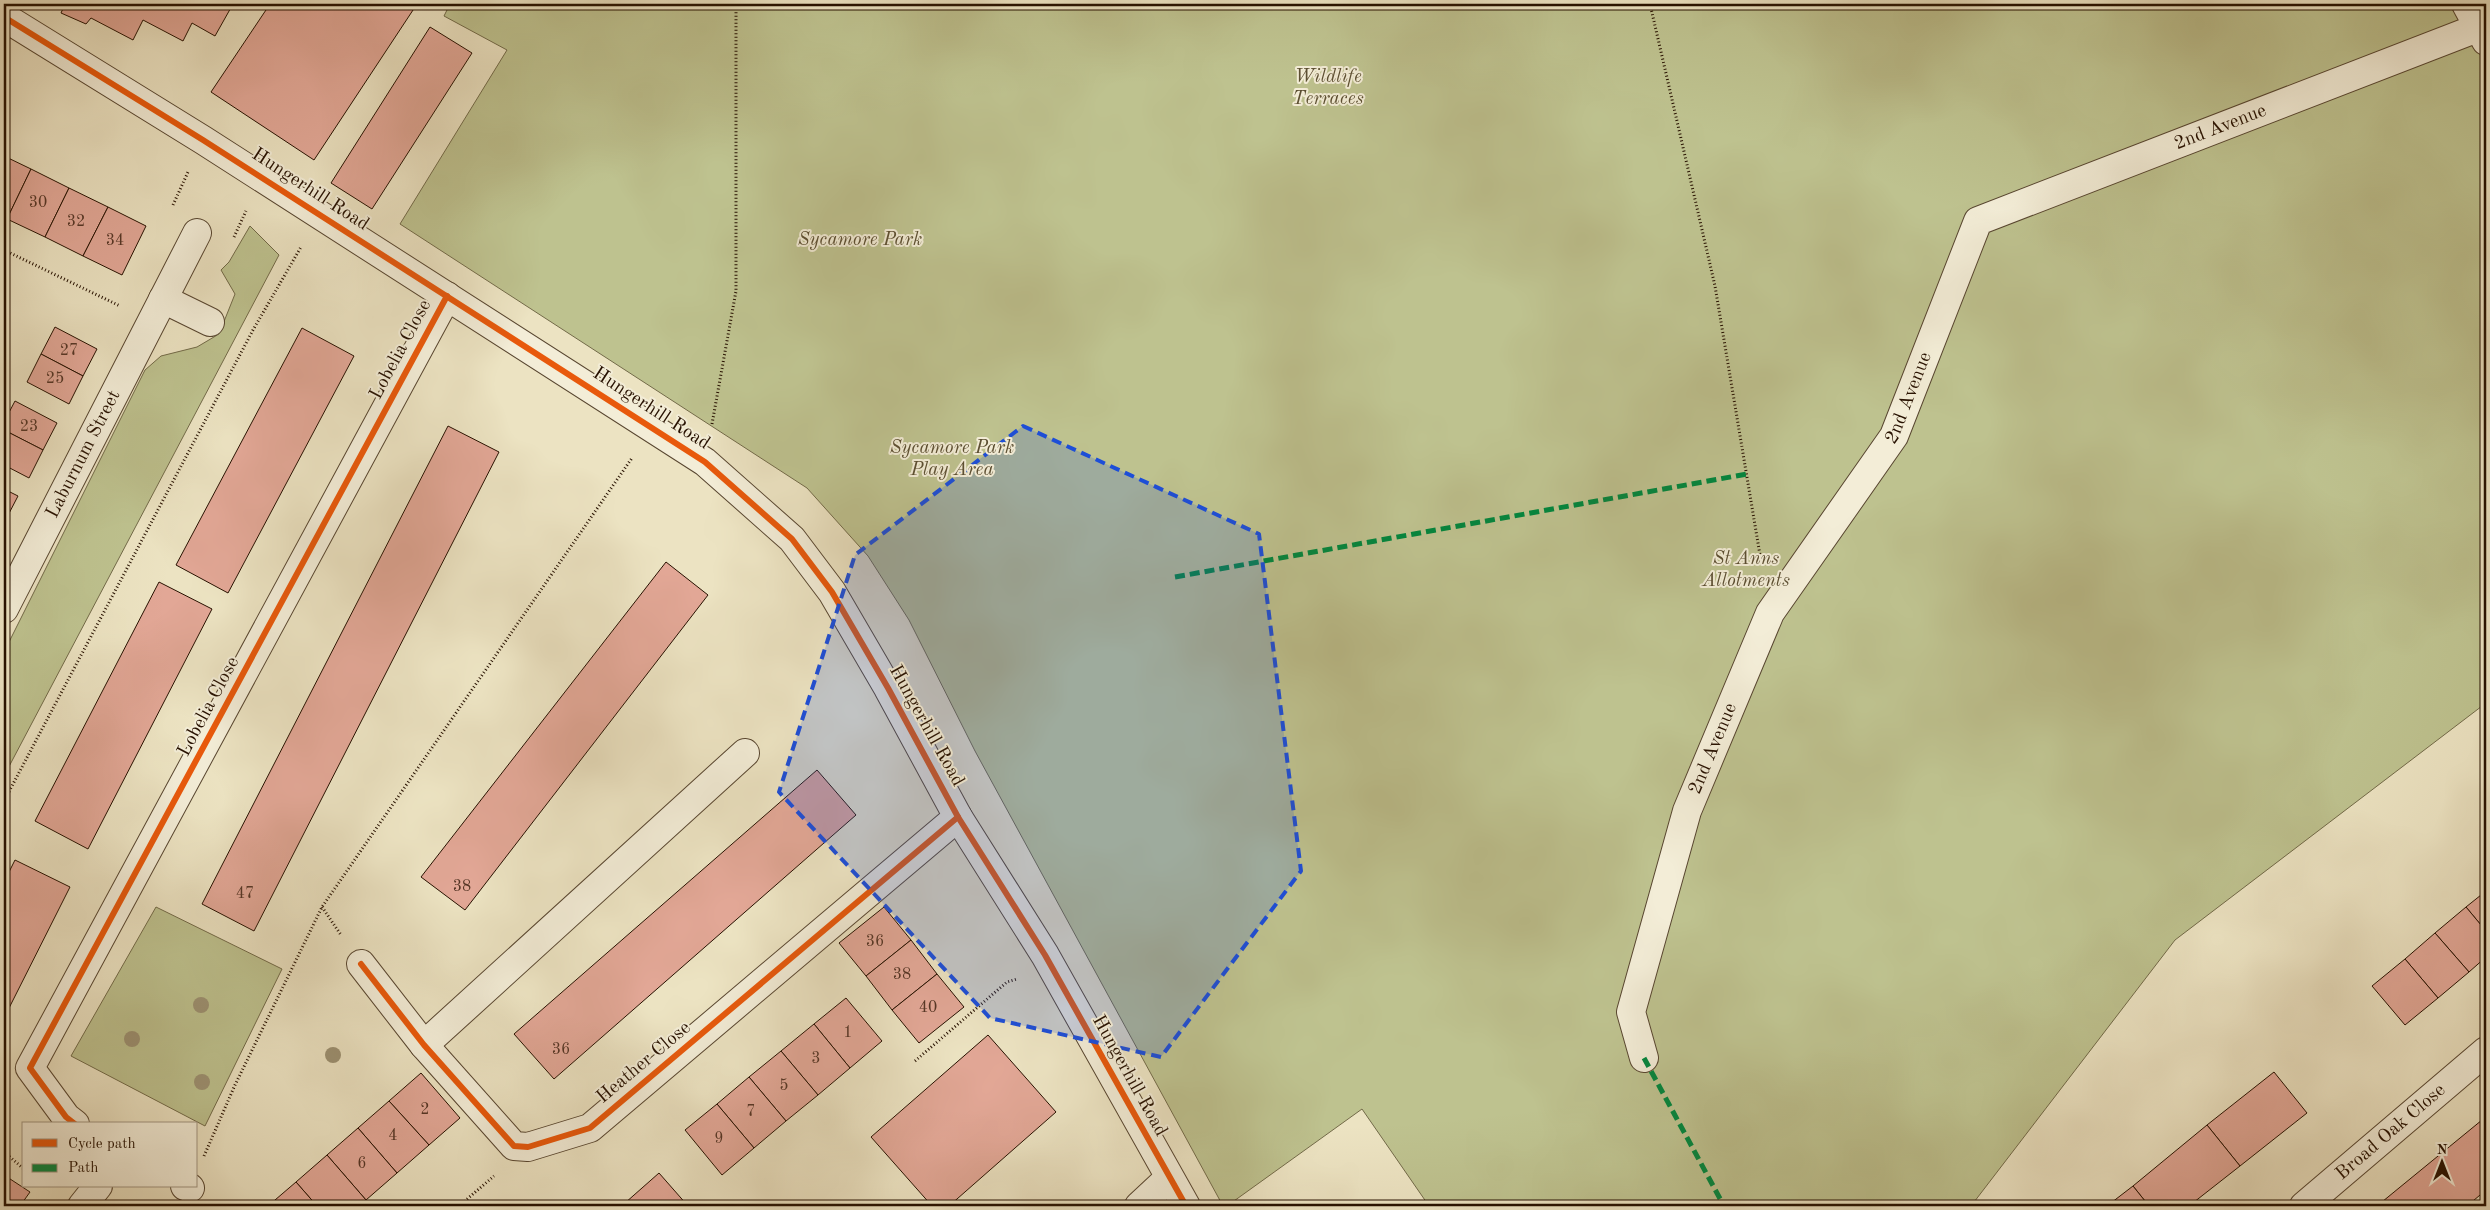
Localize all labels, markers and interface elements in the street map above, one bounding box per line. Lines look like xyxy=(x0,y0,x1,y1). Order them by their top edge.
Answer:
park label: Wildlife Terraces xyxy=(1292,68,1364,109)
street label: 2nd Avenue xyxy=(2172,101,2269,154)
street label: Hungerhill Road xyxy=(248,145,372,235)
house number: 30 xyxy=(29,195,47,211)
house number: 32 xyxy=(67,214,85,230)
park label: Sycamore Park xyxy=(798,231,922,250)
house number: 34 xyxy=(106,233,124,249)
street label: Lobelia Close xyxy=(367,297,435,403)
house number: 27 xyxy=(60,343,78,359)
street label: 2nd Avenue xyxy=(1882,349,1935,448)
street label: Hungerhill Road xyxy=(589,364,713,454)
house number: 25 xyxy=(46,371,64,387)
street label: Laburnum Street xyxy=(43,387,124,521)
house number: 23 xyxy=(20,419,38,435)
park label: Sycamore Park Play Area xyxy=(890,439,1014,480)
park label: St Anns Allotments xyxy=(1701,550,1790,591)
street label: Lobelia Close xyxy=(175,654,243,760)
street label: Hungerhill Road xyxy=(885,662,967,790)
street label: 2nd Avenue xyxy=(1686,700,1741,797)
house number: 38 xyxy=(453,879,471,895)
house number: 47 xyxy=(236,886,254,902)
house number: 36 xyxy=(866,934,884,950)
house number: 38 xyxy=(893,967,911,983)
house number: 40 xyxy=(919,1000,937,1016)
street label: Hungerhill Road xyxy=(1088,1012,1170,1140)
street label: Heather Close xyxy=(593,1018,695,1108)
house number: 1 xyxy=(843,1025,853,1041)
house number: 36 xyxy=(552,1042,570,1058)
house number: 3 xyxy=(811,1051,821,1067)
house number: 5 xyxy=(779,1078,789,1094)
street label: Broad Oak Close xyxy=(2332,1080,2449,1184)
house number: 2 xyxy=(420,1102,430,1118)
house number: 7 xyxy=(746,1104,756,1120)
legend xyxy=(22,1122,198,1188)
house number: 4 xyxy=(388,1128,398,1144)
house number: 9 xyxy=(714,1131,724,1147)
text: Cycle path xyxy=(68,1137,136,1152)
north arrow xyxy=(2418,1138,2468,1188)
text: N xyxy=(2437,1143,2448,1157)
house number: 6 xyxy=(357,1156,367,1172)
text: Path xyxy=(68,1161,98,1176)

